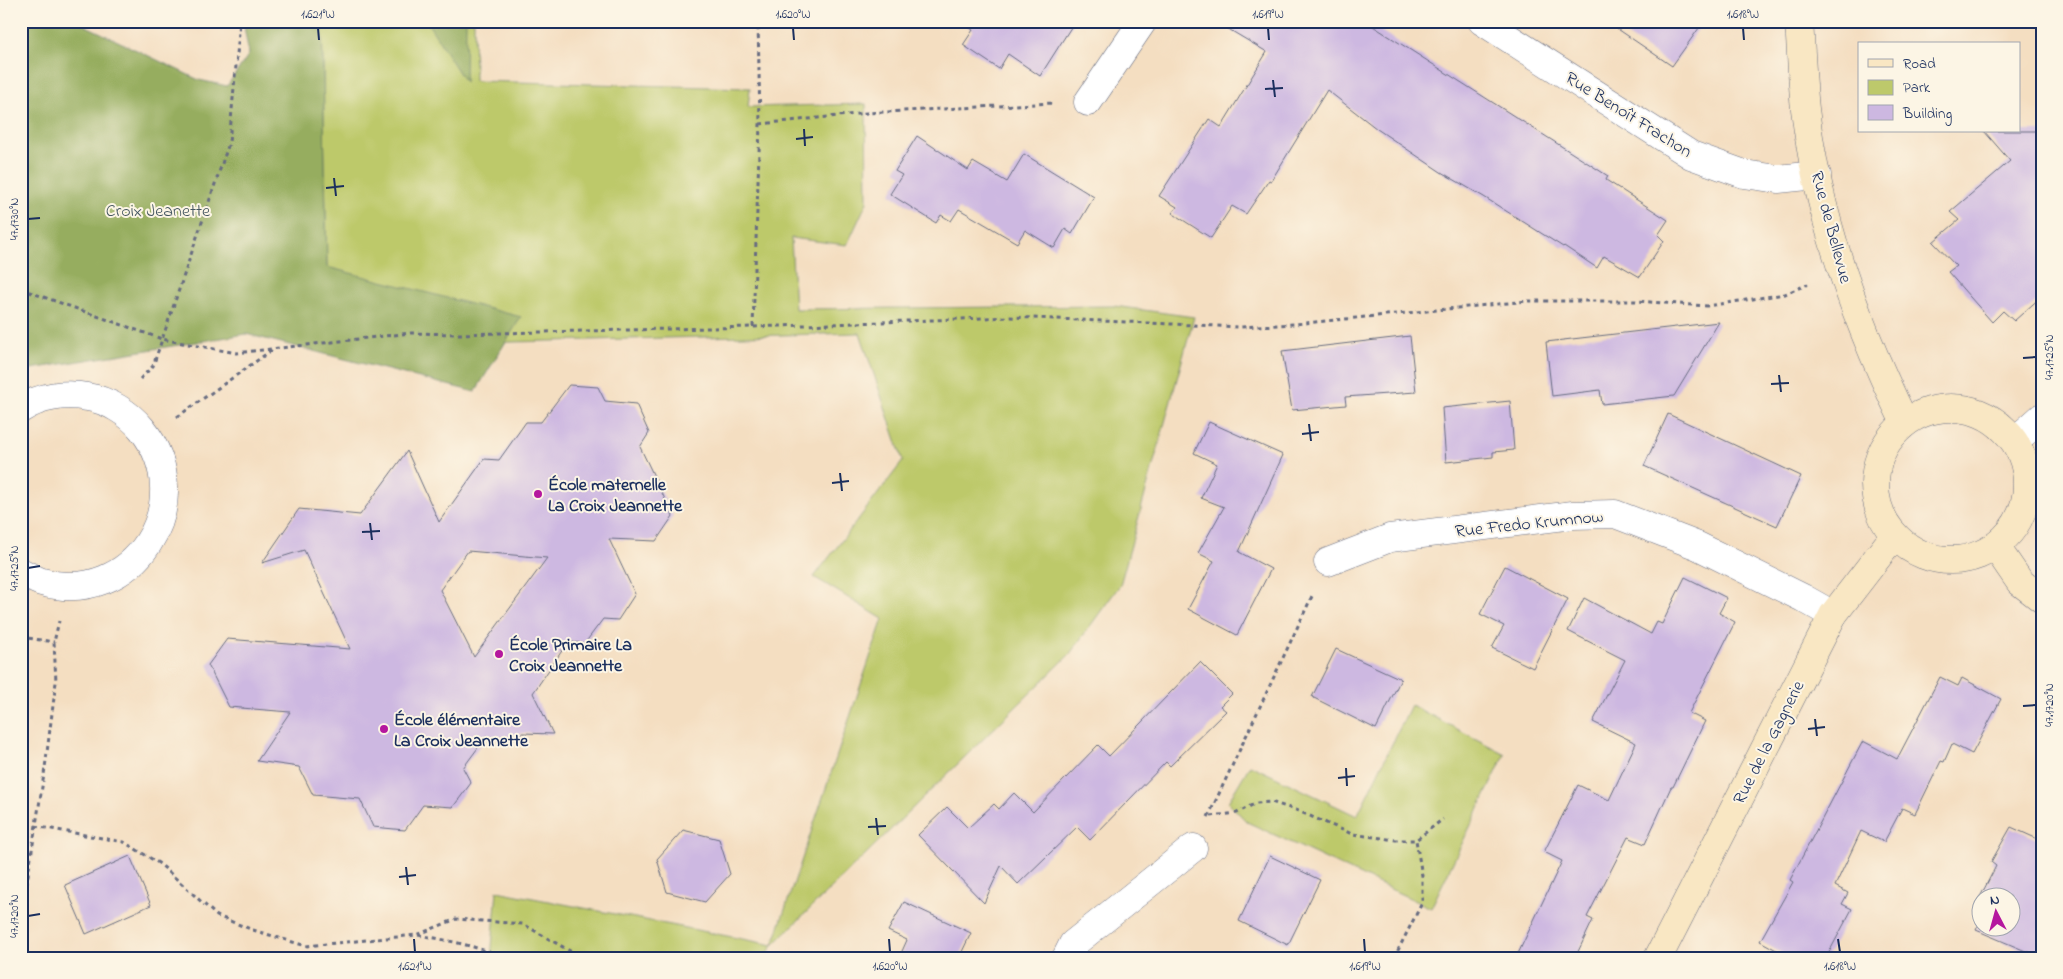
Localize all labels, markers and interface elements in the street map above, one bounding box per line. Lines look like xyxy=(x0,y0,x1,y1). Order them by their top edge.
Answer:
text: 1.621°W xyxy=(301,6,335,24)
text: 1.620°W xyxy=(775,6,811,24)
text: 1.619°W xyxy=(1252,6,1284,24)
text: 1.618°W xyxy=(1727,6,1759,24)
legend xyxy=(1858,42,2020,132)
text: Road xyxy=(1903,53,1936,75)
street label: Rue Benoît Frachon xyxy=(1559,66,1697,165)
text: Park xyxy=(1903,77,1931,99)
text: Building xyxy=(1902,103,1952,126)
street label: Rue de Bellevue xyxy=(1803,169,1858,287)
text: 47.1730°N xyxy=(6,198,24,240)
park label: Croix Jeanette xyxy=(106,199,211,225)
text: 47.1725°N xyxy=(2041,334,2059,380)
place label: École maternelle La Croix Jeannette xyxy=(548,473,683,520)
marker: École maternelle La Croix Jeannette xyxy=(532,488,544,500)
street label: Rue Fredo Krumnow xyxy=(1454,504,1605,546)
text: 47.1725°N xyxy=(6,545,24,591)
place label: École Primaire La Croix Jeannette xyxy=(509,633,632,680)
marker: École Primaire La Croix Jeannette xyxy=(493,648,505,660)
street label: Rue de la Gagnerie xyxy=(1727,676,1813,810)
text: 47.1720°N xyxy=(2041,683,2059,727)
place label: École élémentaire La Croix Jeannette xyxy=(394,708,529,755)
marker: École élémentaire La Croix Jeannette xyxy=(378,723,390,735)
north arrow xyxy=(1970,886,2020,936)
text: N xyxy=(1989,890,2001,911)
text: 47.1720°N xyxy=(6,894,24,938)
text: 1.621°W xyxy=(398,958,432,976)
text: 1.620°W xyxy=(872,958,908,976)
text: 1.619°W xyxy=(1349,958,1381,976)
text: 1.618°W xyxy=(1824,958,1856,976)

